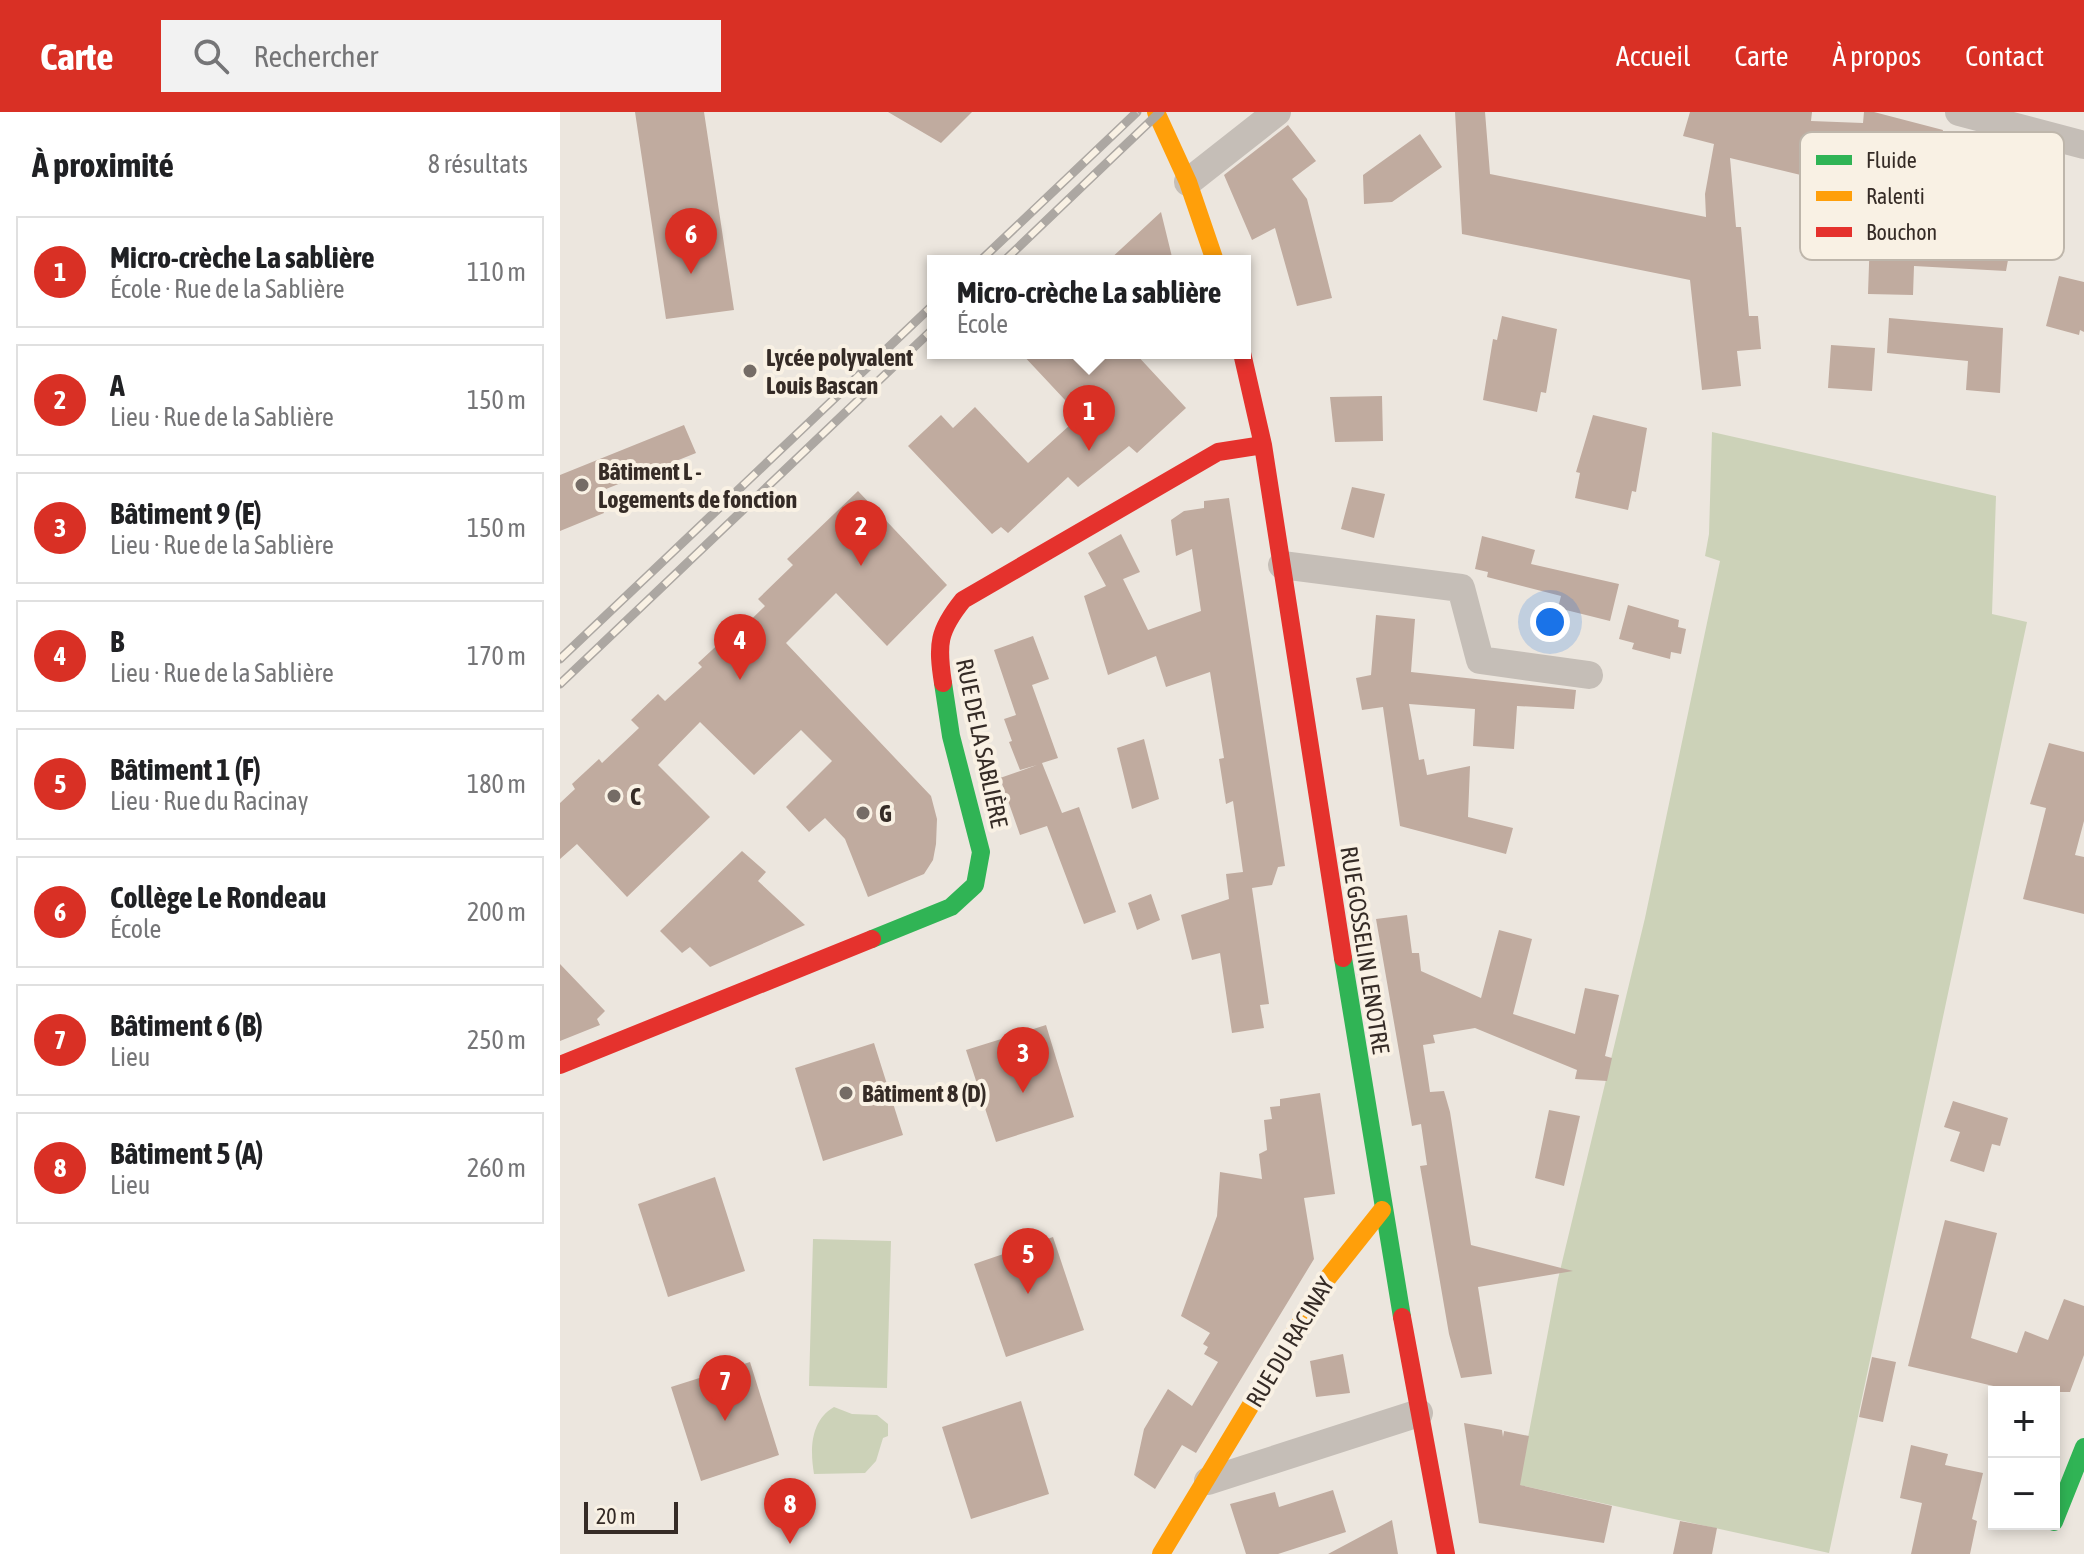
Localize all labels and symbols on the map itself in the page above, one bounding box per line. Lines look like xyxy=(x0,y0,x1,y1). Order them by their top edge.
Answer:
legend xyxy=(1800,132,2064,260)
text: Fluide xyxy=(1866,147,1917,173)
text: Ralenti xyxy=(1866,183,1925,209)
pin: 6 xyxy=(665,208,717,274)
text: Bouchon xyxy=(1866,219,1937,245)
place label: Lycée polyvalent Louis Bascan xyxy=(766,344,913,399)
marker: Lycée polyvalent Louis Bascan xyxy=(741,362,759,380)
pin: 1 xyxy=(1063,385,1115,451)
place label: Bâtiment L - Logements de fonction xyxy=(598,458,797,513)
marker: Bâtiment L - Logements de fonction xyxy=(573,476,591,494)
pin: 2 xyxy=(835,500,887,566)
your location xyxy=(1530,602,1570,642)
pin: 4 xyxy=(714,614,766,680)
street label: RUE DE LA SABLIÈRE xyxy=(951,656,1013,830)
place label: C xyxy=(630,783,641,810)
marker: C xyxy=(605,787,623,805)
place label: G xyxy=(879,800,892,827)
marker: G xyxy=(854,804,872,822)
street label: RUE GOSSELIN LENOTRE xyxy=(1335,844,1395,1056)
pin: 3 xyxy=(997,1027,1049,1093)
place label: Bâtiment 8 (D) xyxy=(862,1080,987,1107)
marker: Bâtiment 8 (D) xyxy=(837,1084,855,1102)
pin: 5 xyxy=(1002,1228,1054,1294)
street label: RUE DU RACINAY xyxy=(1241,1272,1339,1412)
pin: 7 xyxy=(699,1355,751,1421)
pin: 8 xyxy=(764,1478,816,1544)
scale bar xyxy=(584,1498,678,1534)

